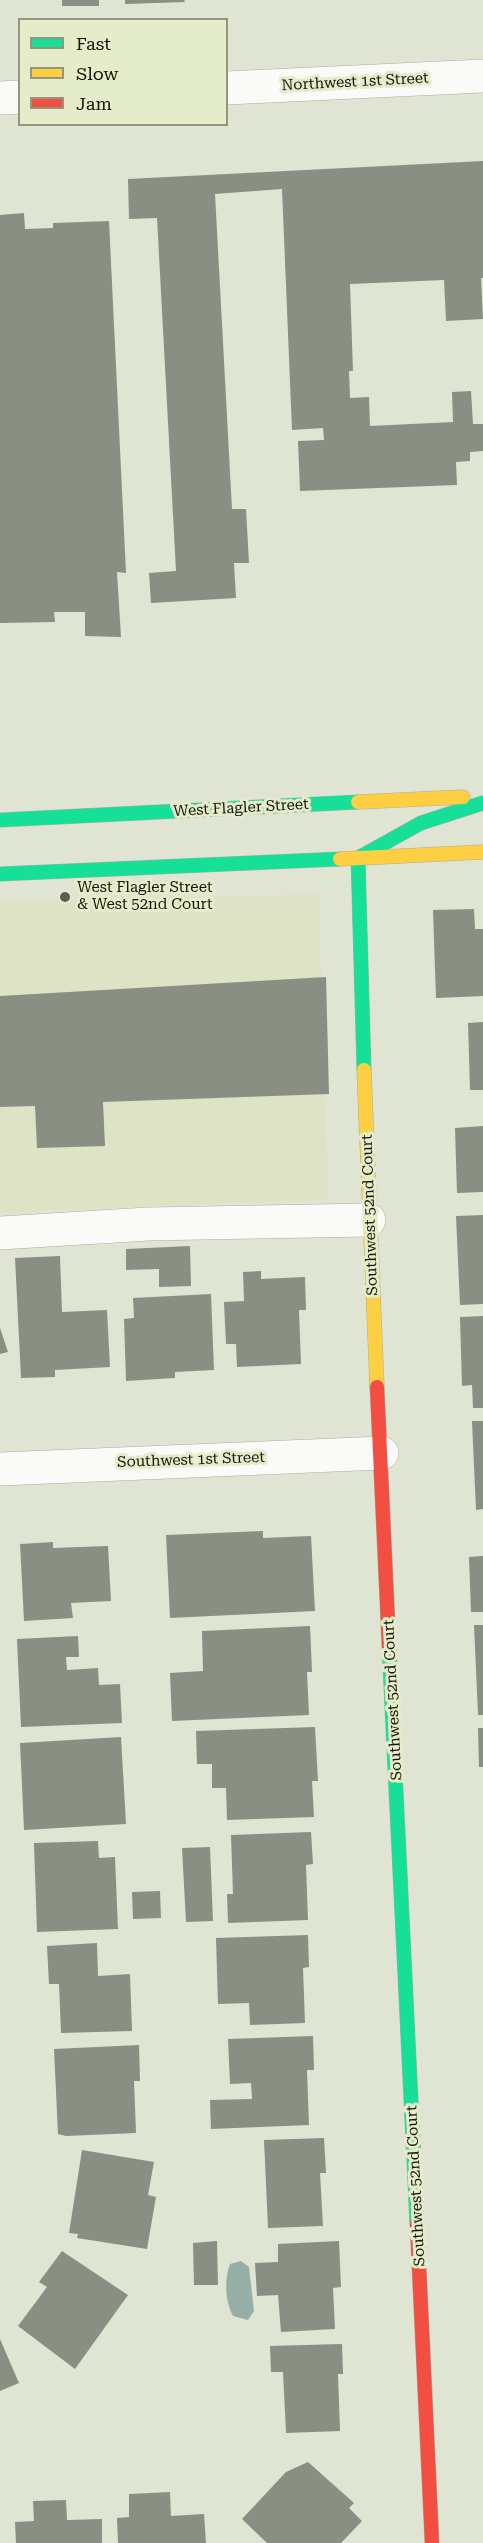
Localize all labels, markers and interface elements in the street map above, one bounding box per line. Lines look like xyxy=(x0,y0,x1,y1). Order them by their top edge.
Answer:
legend xyxy=(18,18,228,126)
text: Fast xyxy=(76,33,111,54)
text: Slow xyxy=(76,63,118,84)
street label: Northwest 1st Street xyxy=(281,69,429,95)
text: Jam xyxy=(76,93,112,114)
street label: West Flagler Street xyxy=(173,795,309,821)
place label: West Flagler Street & West 52nd Court xyxy=(77,879,213,914)
marker: West Flagler Street & West 52nd Court xyxy=(58,890,72,904)
street label: Southwest 52nd Court xyxy=(358,1134,382,1296)
street label: Southwest 1st Street xyxy=(117,1448,265,1472)
street label: Southwest 52nd Court xyxy=(380,1619,406,1781)
street label: Southwest 52nd Court xyxy=(403,2105,429,2267)

